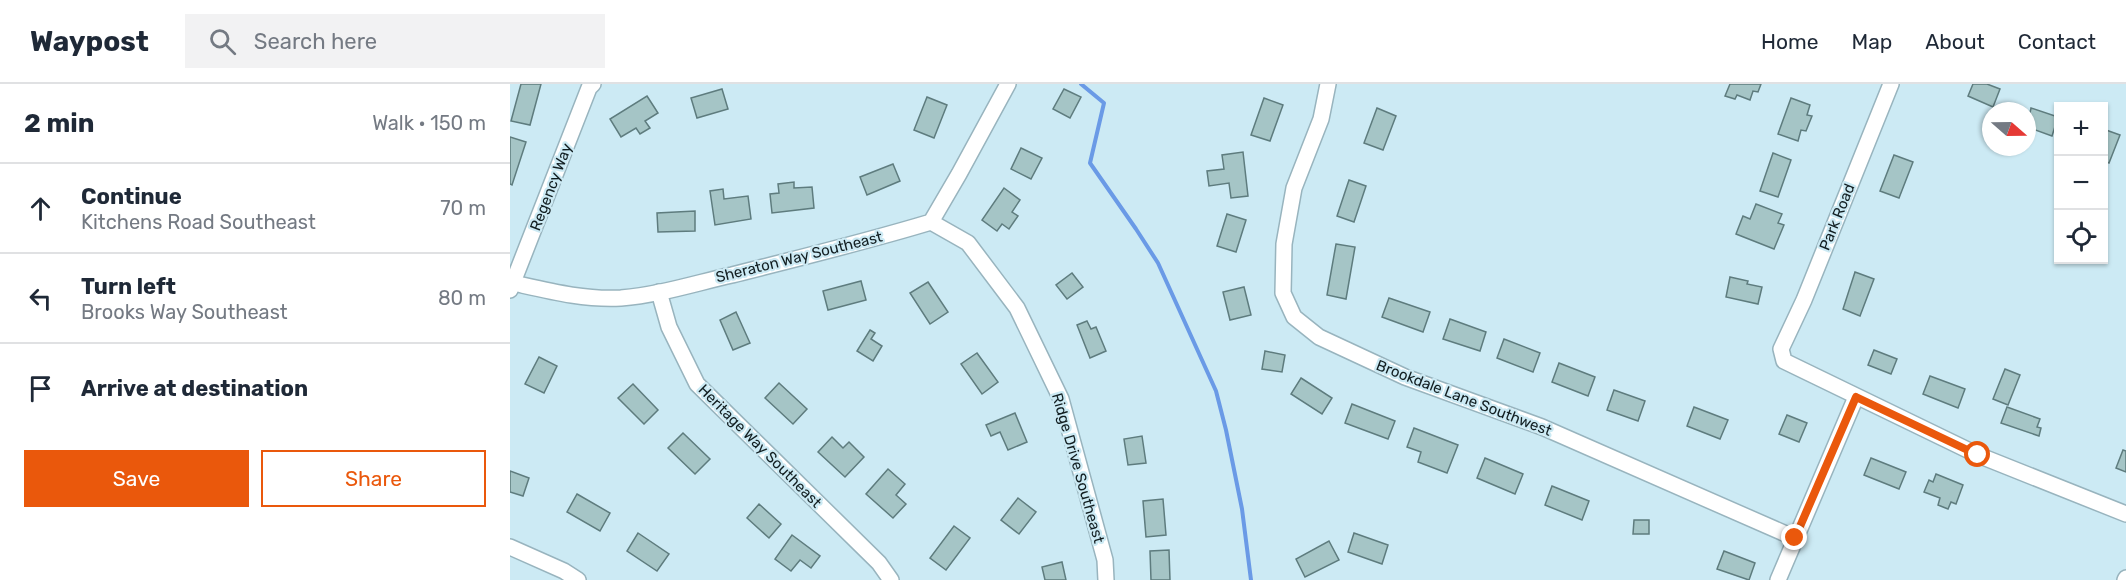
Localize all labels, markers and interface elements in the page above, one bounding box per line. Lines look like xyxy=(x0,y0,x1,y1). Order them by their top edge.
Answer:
search box xyxy=(185,14,605,68)
text: Waypost xyxy=(30,25,149,58)
icon: search xyxy=(206,25,239,58)
text: Search here xyxy=(254,28,377,55)
text: Home xyxy=(1761,29,1818,54)
text: Map xyxy=(1851,29,1892,54)
text: About xyxy=(1925,29,1985,54)
text: Contact xyxy=(2018,29,2096,54)
north arrow xyxy=(1982,102,2036,156)
map controls xyxy=(2054,102,2108,264)
button: + xyxy=(2054,102,2108,156)
text: 2 min xyxy=(24,108,94,139)
text: Walk · 150 m xyxy=(372,111,486,135)
street label: Regency Way xyxy=(526,141,576,233)
button: − xyxy=(2054,156,2108,210)
street label: Park Road xyxy=(1815,181,1859,253)
text: Continue xyxy=(81,183,182,210)
icon: ahead xyxy=(24,192,57,225)
text: 70 m xyxy=(440,196,486,220)
text: Kitchens Road Southeast xyxy=(81,210,316,234)
button: locate xyxy=(2054,210,2108,264)
street label: Sheraton Way Southeast xyxy=(714,228,884,286)
text: Turn left xyxy=(81,273,176,300)
icon: left xyxy=(24,282,57,315)
text: 80 m xyxy=(438,286,486,310)
text: Brooks Way Southeast xyxy=(81,300,288,324)
street label: Brookdale Lane Southwest xyxy=(1374,356,1554,440)
icon: arrive xyxy=(24,372,57,405)
text: Arrive at destination xyxy=(81,375,308,402)
street label: Heritage Way Southeast xyxy=(695,381,825,511)
street label: Ridge Drive Southeast xyxy=(1048,391,1108,545)
route start xyxy=(1964,441,1990,467)
button: Save xyxy=(24,450,249,507)
button: Share xyxy=(261,450,486,507)
route end xyxy=(1781,524,1807,550)

